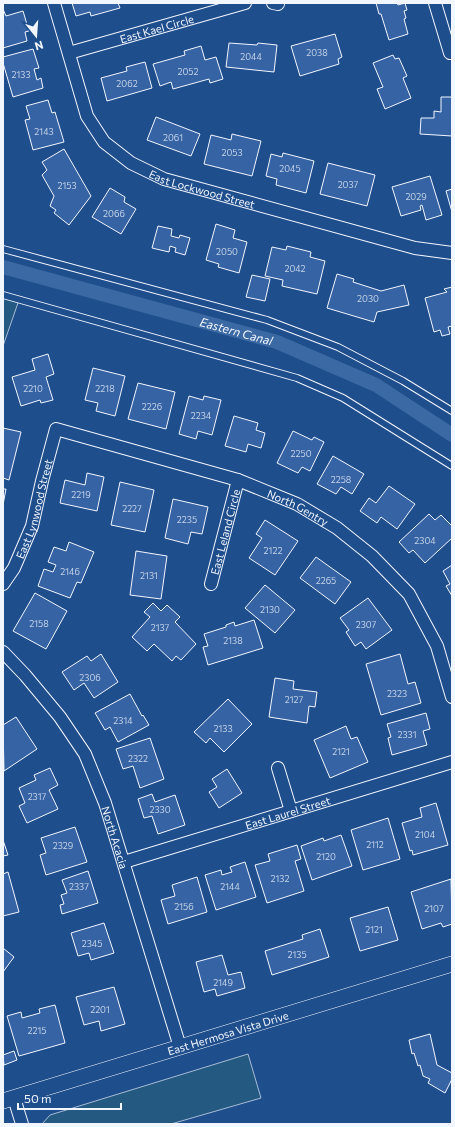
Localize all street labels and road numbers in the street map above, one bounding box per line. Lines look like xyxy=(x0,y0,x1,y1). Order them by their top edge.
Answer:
street label: East Kael Circle xyxy=(118,11,195,45)
street label: East Lockwood Street xyxy=(147,166,257,210)
street label: East Lynwood Street xyxy=(12,457,54,560)
street label: North Gentry xyxy=(266,486,331,528)
street label: East Leland Circle xyxy=(207,487,242,576)
street label: East Laurel Street xyxy=(243,793,332,831)
street label: North Acacia xyxy=(100,804,131,870)
street label: East Hermosa Vista Drive xyxy=(166,1008,290,1057)

